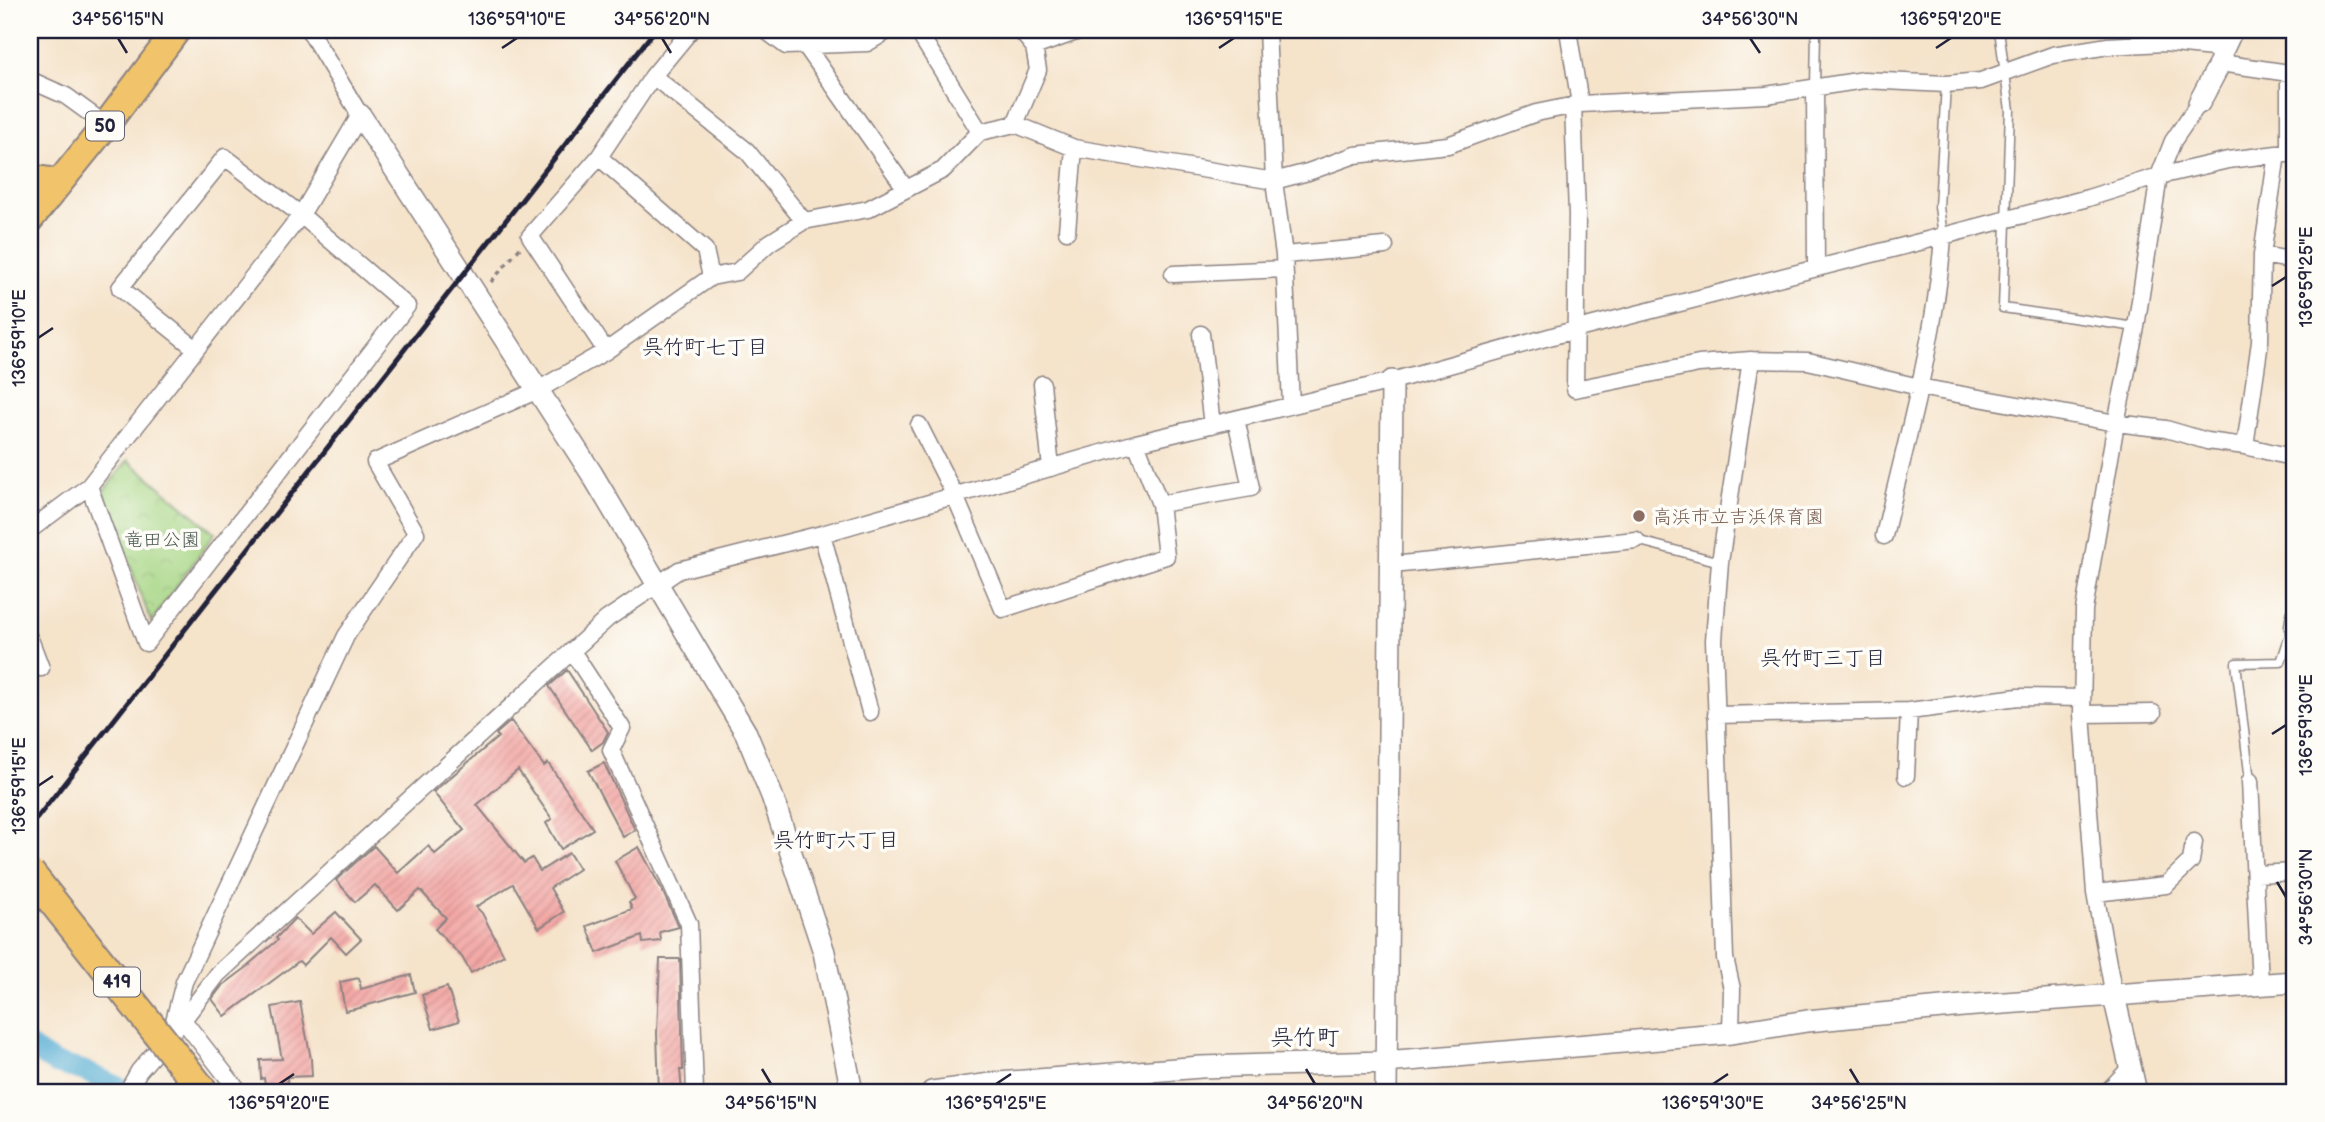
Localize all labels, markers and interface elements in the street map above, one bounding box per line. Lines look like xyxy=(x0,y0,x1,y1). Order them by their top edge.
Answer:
text: 34°56'15"N xyxy=(72,9,164,30)
text: 136°59'10"E xyxy=(468,9,566,30)
text: 34°56'20"N xyxy=(614,9,710,30)
text: 136°59'15"E xyxy=(1185,9,1283,30)
text: 34°56'30"N xyxy=(1702,9,1798,30)
text: 136°59'20"E xyxy=(1900,9,2002,30)
road number: 50 xyxy=(86,112,124,140)
text: 136°59'25"E xyxy=(2296,226,2317,328)
text: 136°59'10"E xyxy=(9,289,30,387)
district label: 呉竹町七丁目 xyxy=(642,335,768,360)
place label: 高浜市立吉浜保育園 xyxy=(1653,506,1824,529)
marker: 高浜市立吉浜保育園 xyxy=(1631,508,1647,524)
park label: 竜田公園 xyxy=(124,529,200,552)
district label: 呉竹町三丁目 xyxy=(1760,646,1886,671)
text: 136°59'30"E xyxy=(2296,674,2317,776)
text: 136°59'15"E xyxy=(9,737,30,835)
district label: 呉竹町六丁目 xyxy=(773,828,899,853)
text: 34°56'30"N xyxy=(2296,849,2317,945)
road number: 419 xyxy=(94,967,140,996)
district label: 呉竹町 xyxy=(1271,1024,1340,1052)
text: 136°59'20"E xyxy=(228,1093,330,1114)
text: 34°56'15"N xyxy=(725,1093,817,1114)
text: 136°59'25"E xyxy=(945,1093,1047,1114)
text: 34°56'20"N xyxy=(1267,1093,1363,1114)
text: 136°59'30"E xyxy=(1662,1093,1764,1114)
text: 34°56'25"N xyxy=(1811,1093,1907,1114)

